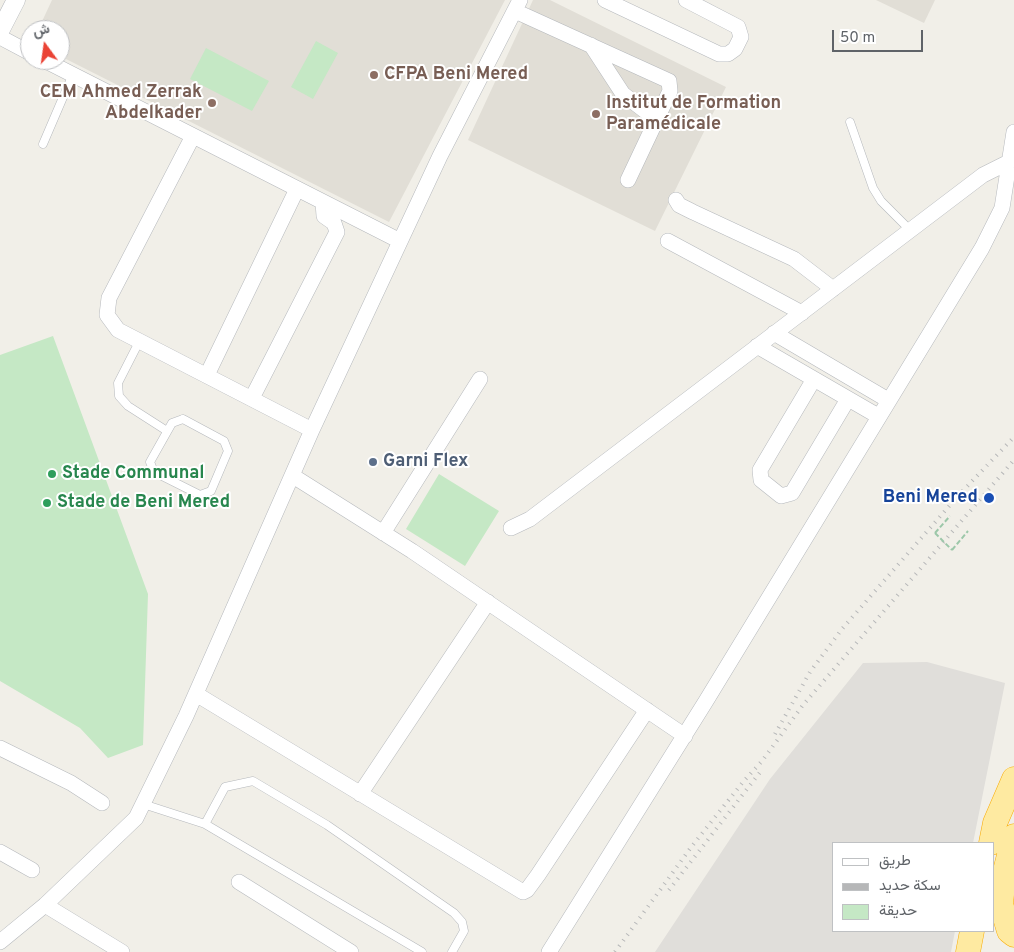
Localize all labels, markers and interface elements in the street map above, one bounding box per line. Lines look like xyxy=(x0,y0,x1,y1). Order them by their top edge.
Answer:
north arrow xyxy=(20,20,70,70)
scale bar xyxy=(834,20,925,52)
text: ش xyxy=(31,21,52,41)
text: 50 m xyxy=(840,29,875,48)
place label: CFPA Beni Mered xyxy=(384,64,528,86)
marker: CFPA Beni Mered xyxy=(368,69,380,81)
place label: CEM Ahmed Zerrak Abdelkader xyxy=(40,82,202,125)
place label: Institut de Formation Paramédicale xyxy=(606,93,781,136)
marker: CEM Ahmed Zerrak Abdelkader xyxy=(206,97,218,109)
marker: Institut de Formation Paramédicale xyxy=(590,108,602,120)
place label: Garni Flex xyxy=(383,451,468,473)
marker: Garni Flex xyxy=(367,456,379,468)
place label: Stade Communal xyxy=(62,463,205,485)
marker: Stade Communal xyxy=(46,468,58,480)
place label: Beni Mered xyxy=(883,487,978,509)
marker: Beni Mered xyxy=(982,491,996,505)
place label: Stade de Beni Mered xyxy=(57,492,230,514)
marker: Stade de Beni Mered xyxy=(41,497,53,509)
legend xyxy=(832,842,994,932)
text: طريق xyxy=(879,852,911,871)
text: سكة حديد xyxy=(879,877,940,896)
text: حديقة xyxy=(879,902,917,921)

